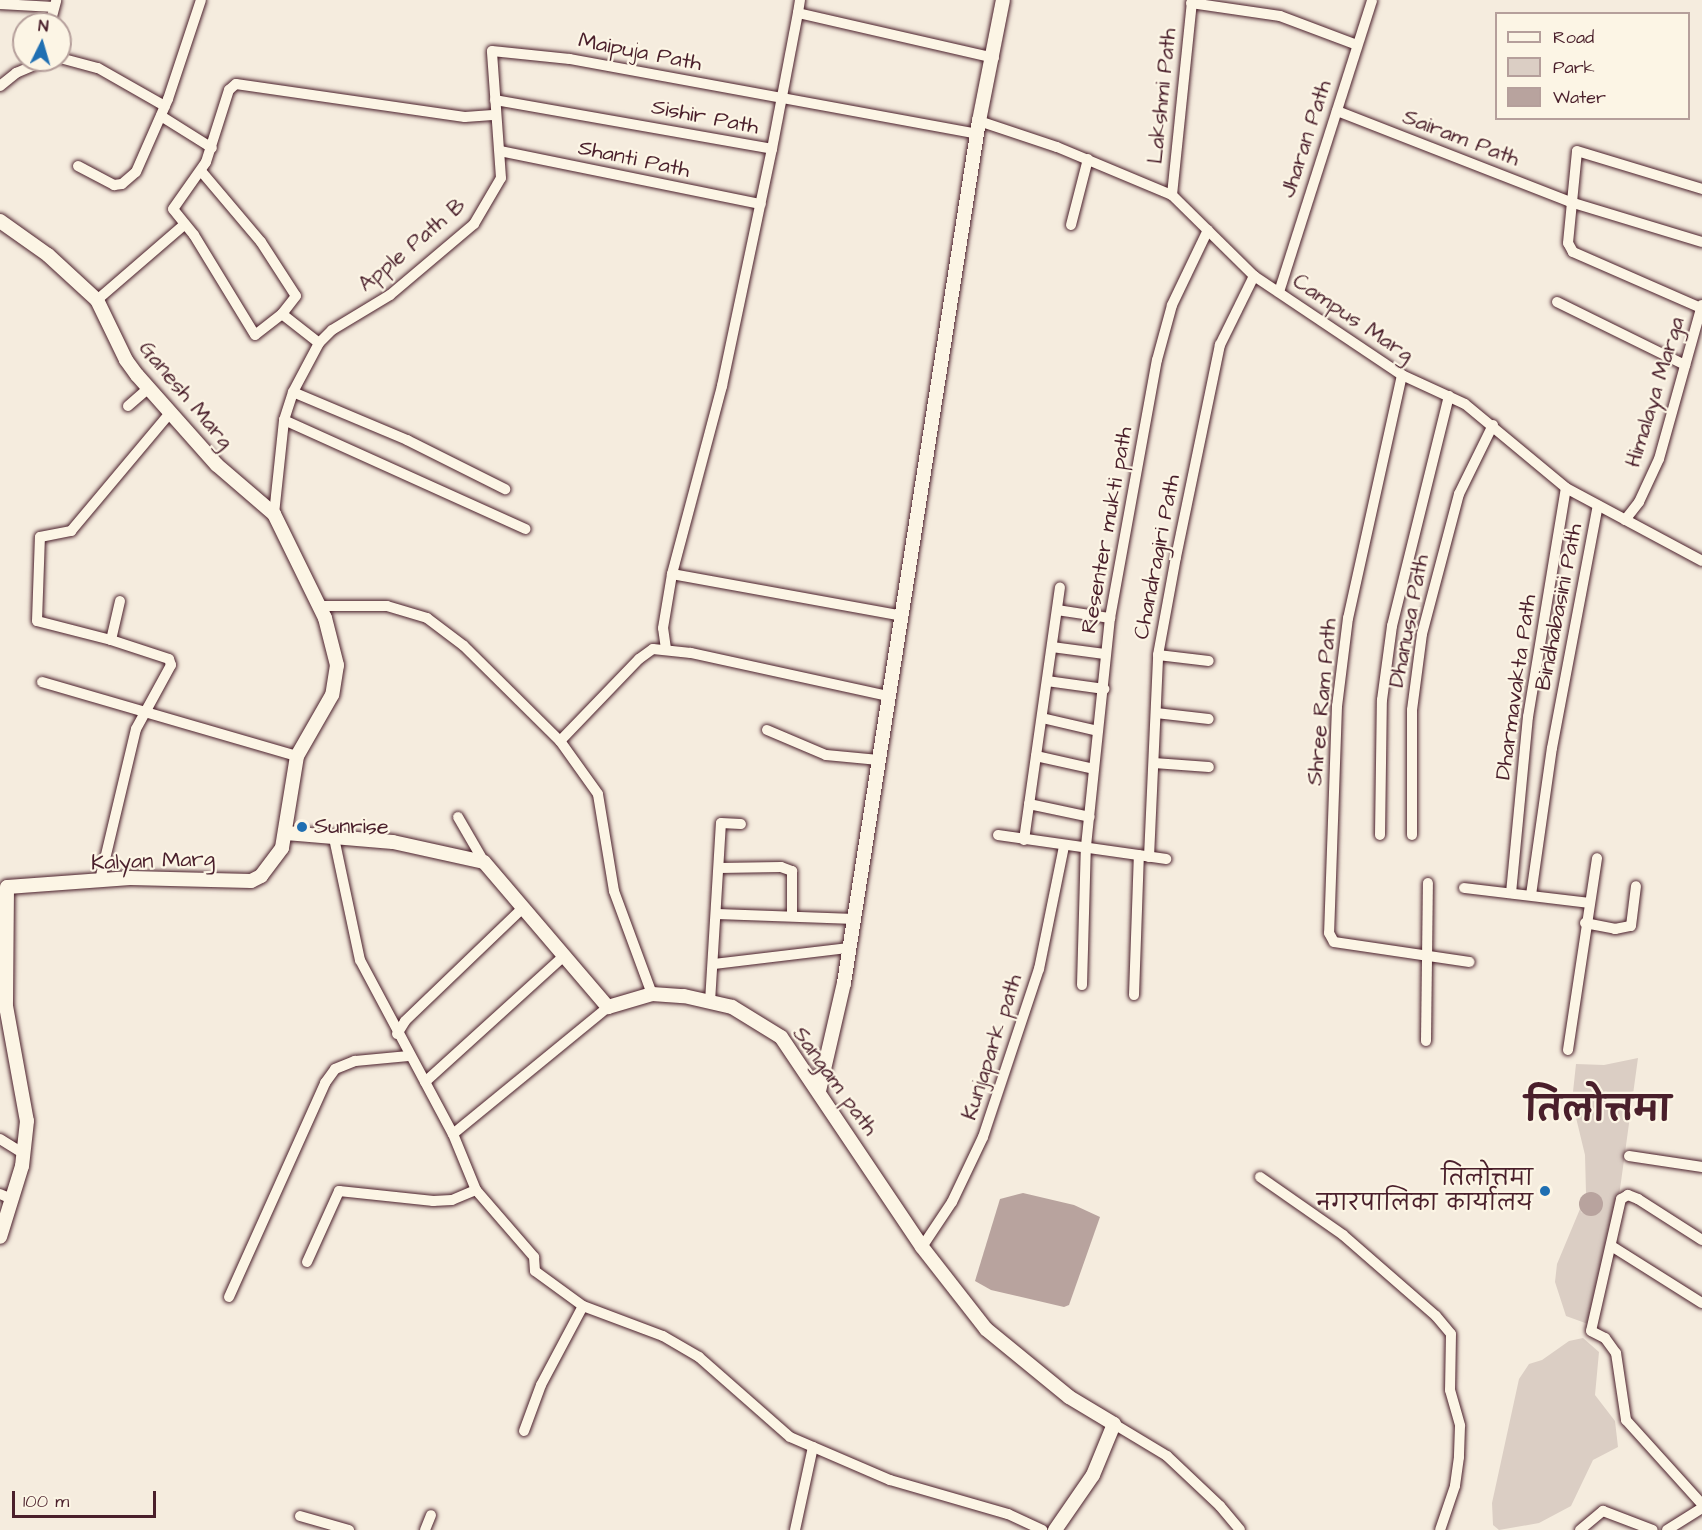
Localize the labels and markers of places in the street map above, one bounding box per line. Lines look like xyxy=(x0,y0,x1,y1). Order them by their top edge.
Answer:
place label: Sunrise xyxy=(314,814,389,840)
marker: Sunrise xyxy=(295,820,309,834)
place label: तिलोत्तमा नगरपालिका कार्यालय xyxy=(1317,1165,1533,1216)
marker: तिलोत्तमा नगरपालिका कार्यालय xyxy=(1538,1184,1552,1198)

